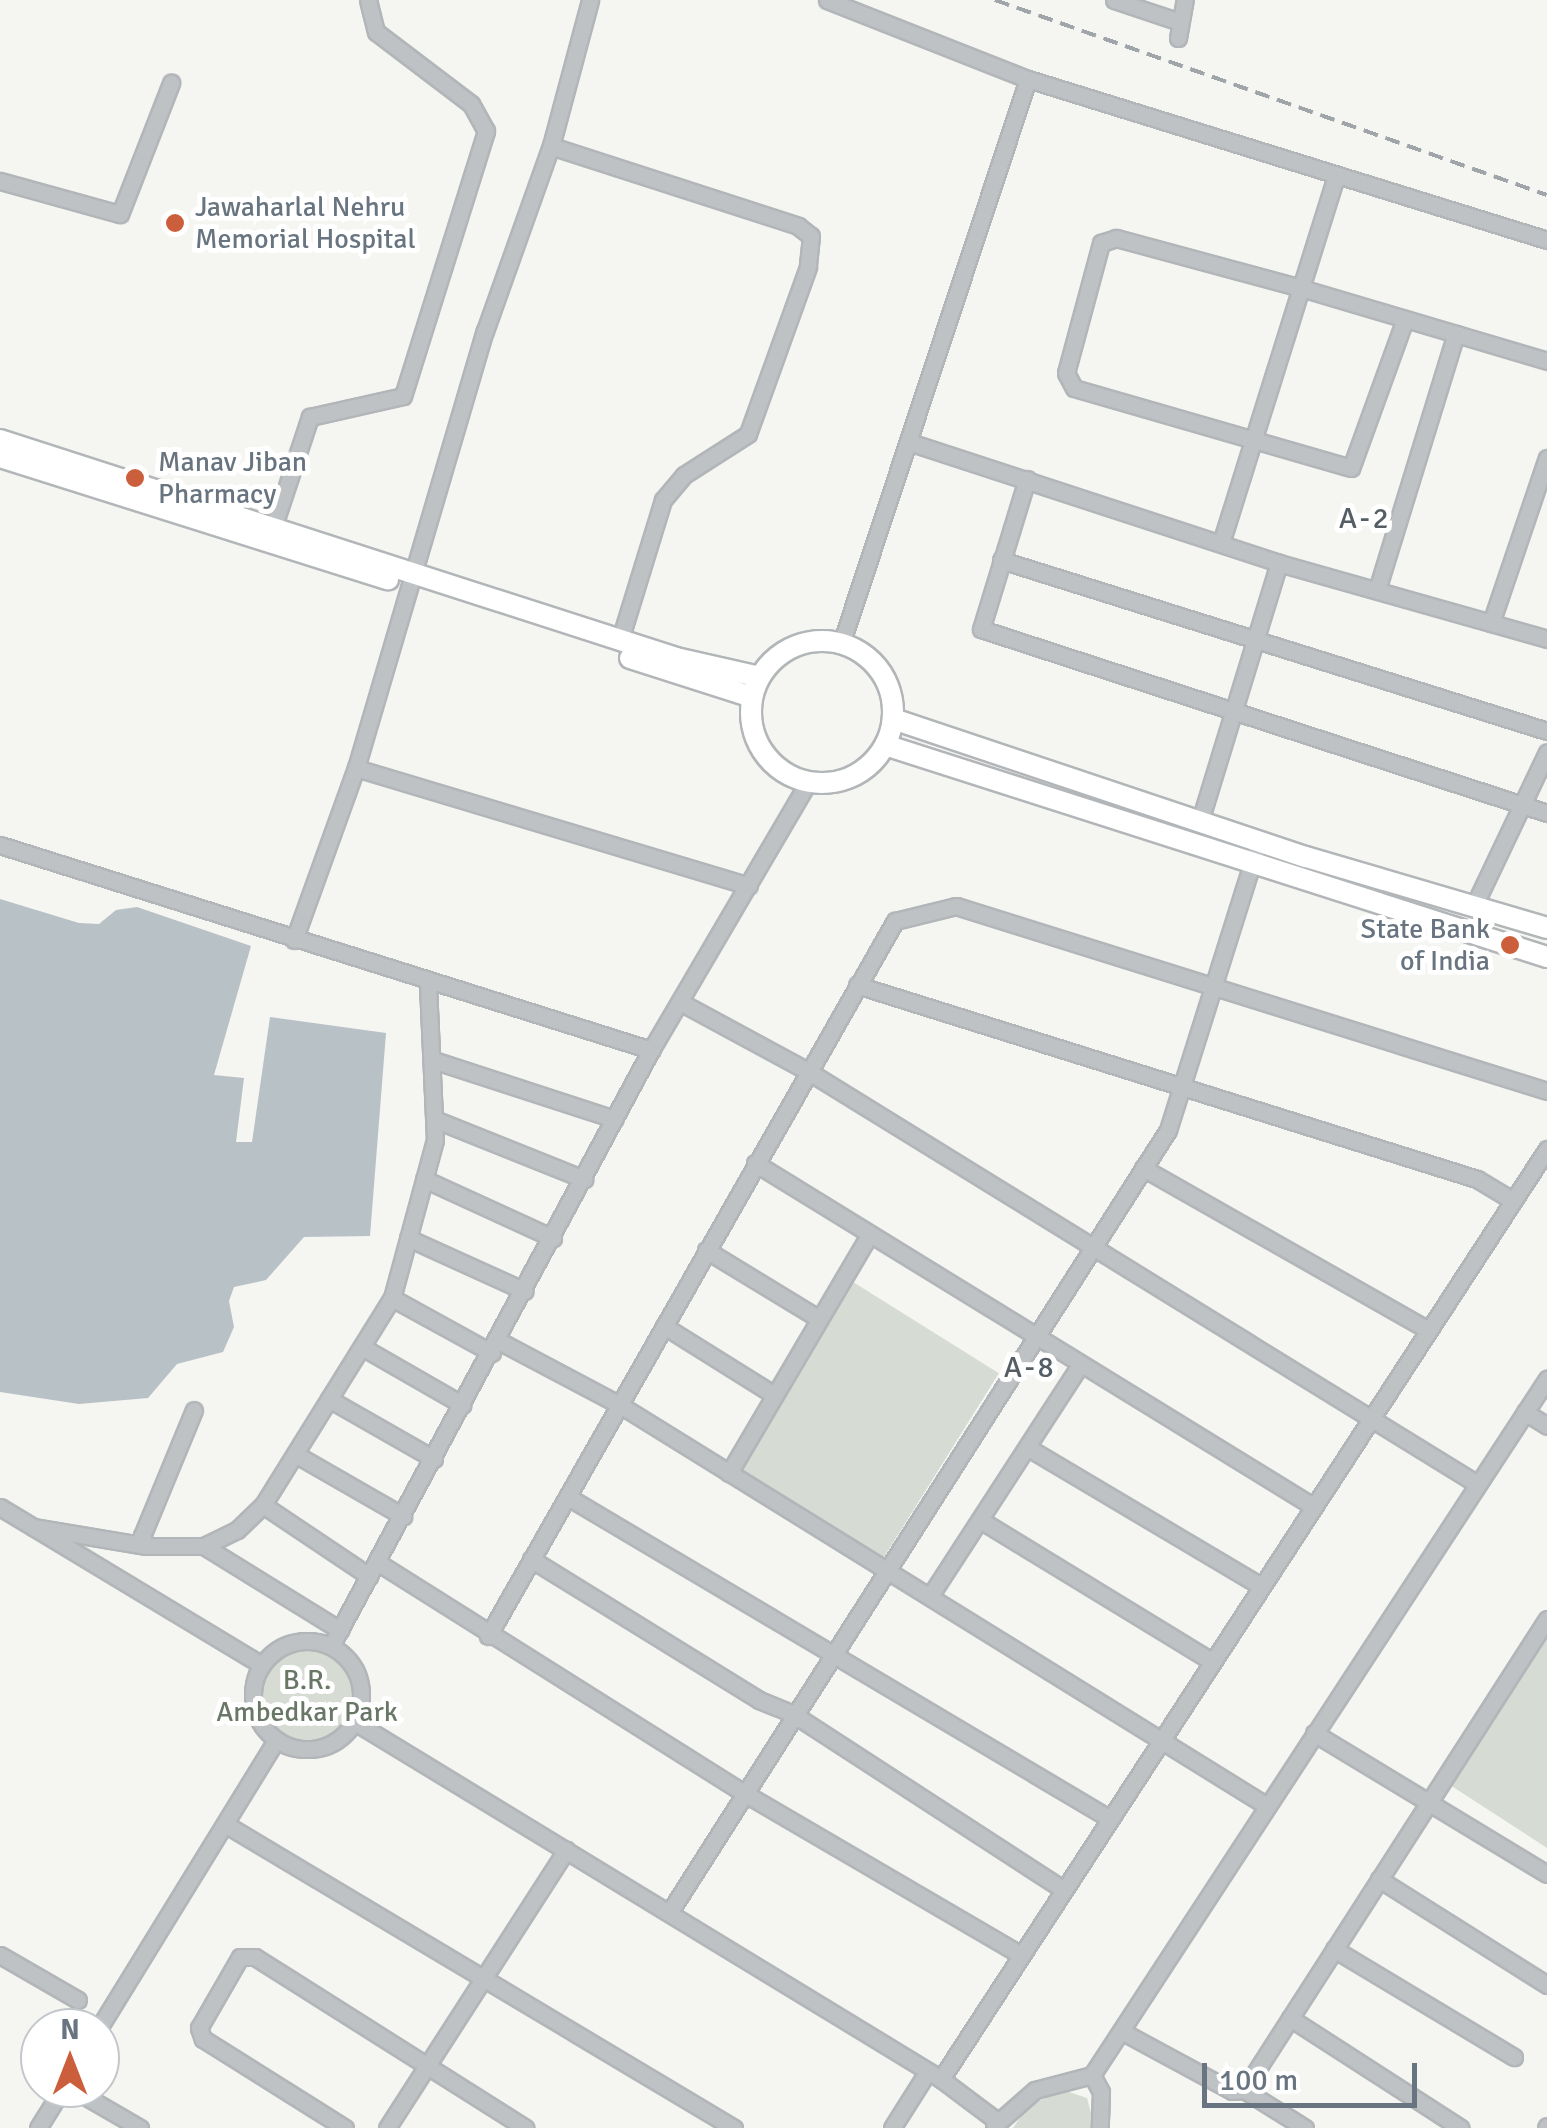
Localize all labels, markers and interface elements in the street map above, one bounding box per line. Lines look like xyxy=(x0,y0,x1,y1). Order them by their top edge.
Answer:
place label: Jawaharlal Nehru Memorial Hospital xyxy=(195,190,416,256)
marker: Jawaharlal Nehru Memorial Hospital xyxy=(164,212,186,234)
place label: Manav Jiban Pharmacy xyxy=(158,445,307,511)
marker: Manav Jiban Pharmacy xyxy=(122,465,148,491)
district label: A-2 xyxy=(1339,501,1391,537)
place label: State Bank of India xyxy=(1361,912,1490,978)
marker: State Bank of India xyxy=(1499,934,1521,956)
district label: A-8 xyxy=(1004,1350,1056,1386)
park label: B.R. Ambedkar Park xyxy=(216,1663,398,1729)
north arrow xyxy=(20,2008,120,2108)
text: N xyxy=(60,2013,80,2047)
scale bar xyxy=(1207,2043,1422,2105)
text: 100 m xyxy=(1219,2062,1298,2099)

